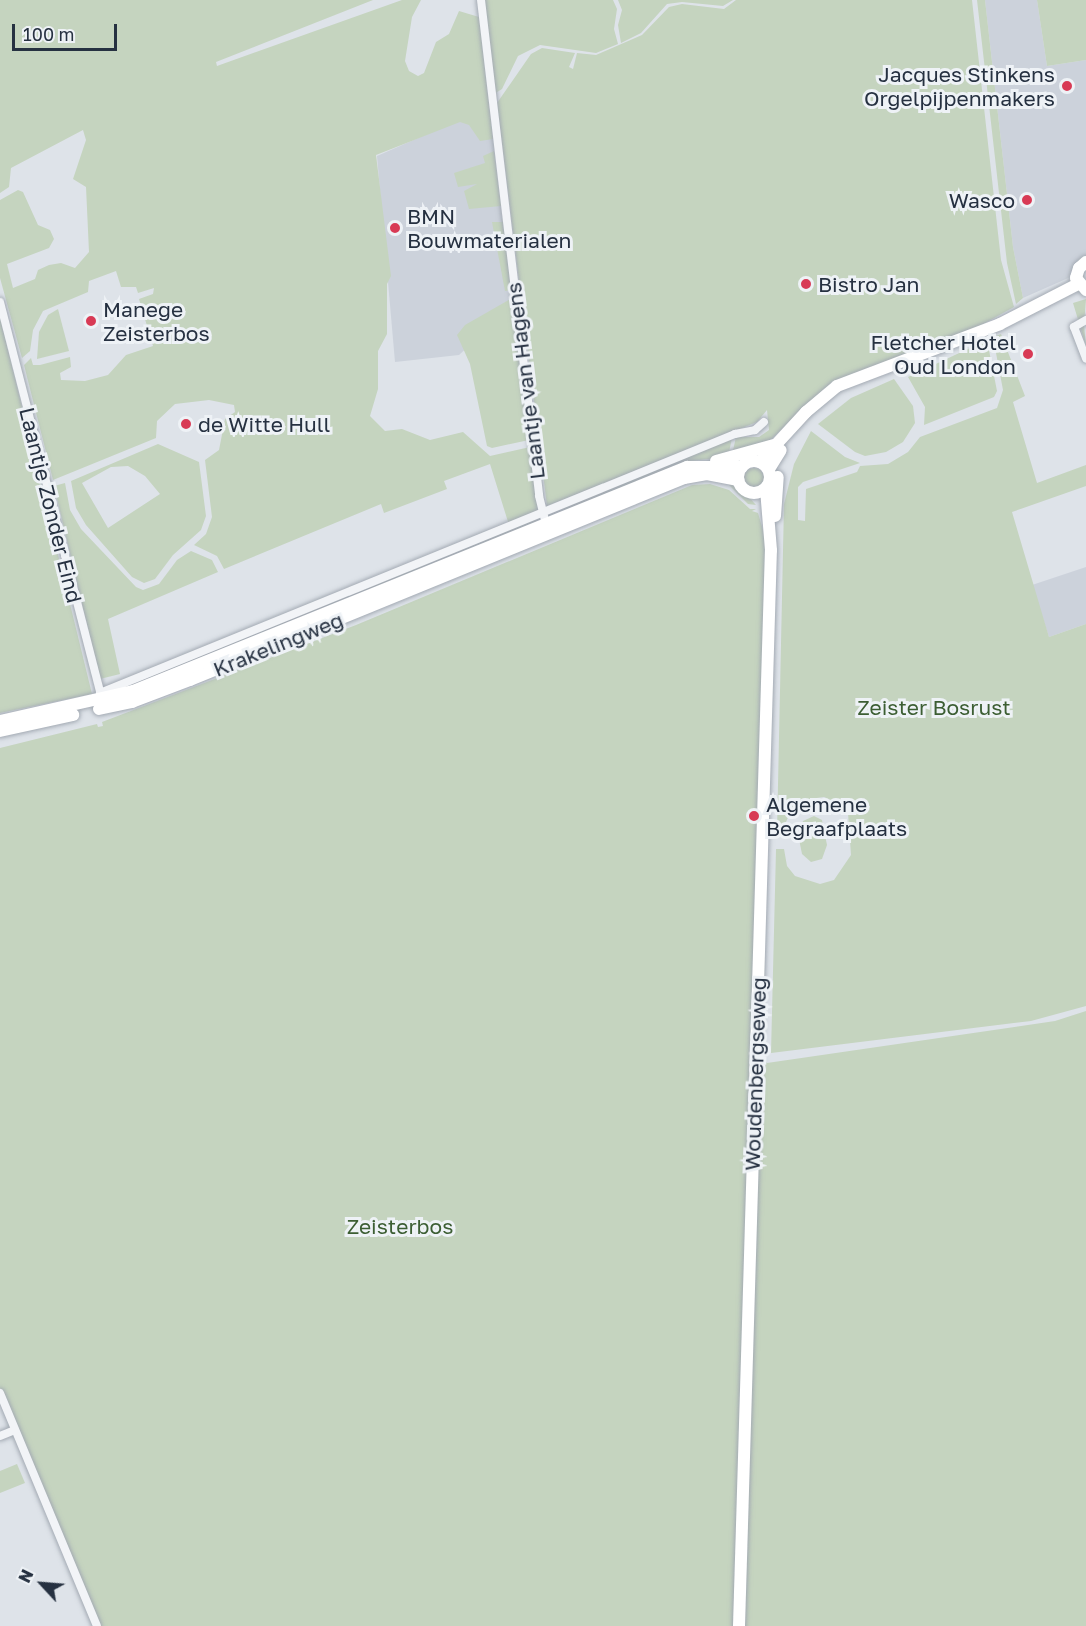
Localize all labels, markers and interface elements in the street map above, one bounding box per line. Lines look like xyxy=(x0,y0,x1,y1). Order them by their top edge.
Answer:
scale bar xyxy=(15,12,120,50)
text: 100 m xyxy=(23,23,74,45)
place label: Jacques Stinkens Orgelpijpenmakers xyxy=(864,61,1055,111)
marker: Jacques Stinkens Orgelpijpenmakers xyxy=(1060,79,1074,93)
place label: Wasco xyxy=(949,187,1015,213)
marker: Wasco xyxy=(1020,193,1034,207)
place label: BMN Bouwmaterialen xyxy=(407,203,571,253)
marker: BMN Bouwmaterialen xyxy=(388,221,402,235)
place label: Bistro Jan xyxy=(818,271,919,297)
marker: Bistro Jan xyxy=(799,277,813,291)
street label: Laantje van Hagens xyxy=(500,281,550,481)
place label: Manege Zeisterbos xyxy=(103,296,210,346)
marker: Manege Zeisterbos xyxy=(84,314,98,328)
place label: Fletcher Hotel Oud London xyxy=(871,329,1016,379)
marker: Fletcher Hotel Oud London xyxy=(1021,347,1035,361)
street label: Laantje Zonder Eind xyxy=(15,405,87,605)
place label: de Witte Hull xyxy=(198,411,330,437)
marker: de Witte Hull xyxy=(179,417,193,431)
street label: Krakelingweg xyxy=(209,606,347,682)
park label: Zeister Bosrust xyxy=(857,694,1011,720)
place label: Algemene Begraafplaats xyxy=(766,791,907,841)
marker: Algemene Begraafplaats xyxy=(747,809,761,823)
street label: Woudenbergseweg xyxy=(739,977,771,1171)
park label: Zeisterbos xyxy=(347,1213,453,1239)
north arrow xyxy=(12,1554,72,1614)
text: N xyxy=(14,1566,37,1586)

